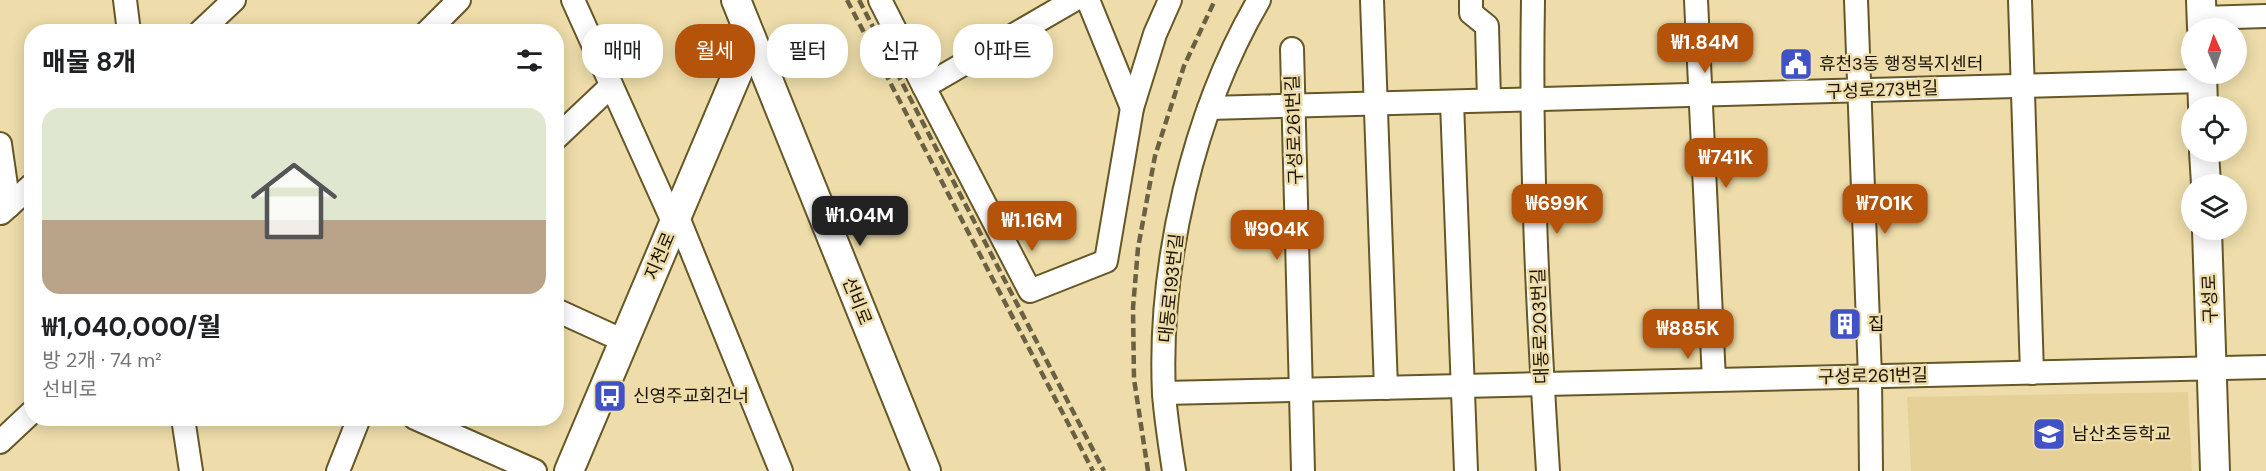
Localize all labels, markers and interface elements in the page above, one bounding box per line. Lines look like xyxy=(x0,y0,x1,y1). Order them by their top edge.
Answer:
north arrow xyxy=(2181,18,2247,84)
map controls xyxy=(2181,18,2247,240)
pin: ₩1.84M xyxy=(1656,23,1754,74)
chip: 매매 xyxy=(582,24,663,78)
chip: 월세 xyxy=(675,24,755,78)
chip: 필터 xyxy=(767,24,848,78)
chip: 신규 xyxy=(860,24,941,78)
chip: 아파트 xyxy=(953,24,1053,78)
text: ₩1.84M xyxy=(1671,29,1739,55)
icon: filters xyxy=(513,44,546,77)
text: 매물 8개 xyxy=(42,45,136,79)
public building icon: 휴천3동 행정복지센터 xyxy=(1778,46,1814,82)
place label: 휴천3동 행정복지센터 xyxy=(1819,52,1983,76)
street label: 구성로261번길 xyxy=(1280,75,1308,185)
street label: 구성로273번길 xyxy=(1825,76,1939,104)
button: locate xyxy=(2181,96,2247,162)
pin: ₩741K xyxy=(1684,138,1768,189)
text: ₩741K xyxy=(1699,144,1753,170)
icon: home xyxy=(240,147,348,255)
button: layers xyxy=(2181,174,2247,240)
pin: ₩699K xyxy=(1515,184,1599,235)
pin: ₩701K xyxy=(1843,184,1927,235)
text: ₩699K xyxy=(1526,190,1588,216)
text: ₩701K xyxy=(1857,190,1913,216)
pin: ₩1.04M xyxy=(811,196,909,247)
pin: ₩1.16M xyxy=(983,201,1081,252)
text: ₩1.04M xyxy=(826,202,894,228)
text: ₩1.16M xyxy=(1001,207,1063,233)
pin: ₩904K xyxy=(1235,210,1319,261)
text: ₩904K xyxy=(1245,216,1309,242)
street label: 지천로 xyxy=(639,228,681,284)
street label: 대동로193번길 xyxy=(1153,232,1189,344)
street label: 대동로203번길 xyxy=(1526,268,1554,384)
street label: 선비로 xyxy=(837,273,877,329)
street label: 구성로 xyxy=(2197,274,2223,324)
building icon: 집 xyxy=(1827,306,1863,342)
pin: ₩885K xyxy=(1646,309,1730,360)
text: ₩1,040,000/월 xyxy=(42,310,221,344)
place label: 집 xyxy=(1868,312,1885,336)
text: ₩885K xyxy=(1657,315,1719,341)
text: 방 2개 · 74 m² xyxy=(42,347,162,373)
street label: 구성로261번길 xyxy=(1818,363,1928,389)
text: 선비로 xyxy=(42,376,97,402)
bus stop icon: 신영주교회건너 xyxy=(592,378,628,414)
place label: 신영주교회건너 xyxy=(633,384,749,408)
school or university icon: 남산초등학교 xyxy=(2031,416,2067,452)
place label: 남산초등학교 xyxy=(2072,422,2171,446)

